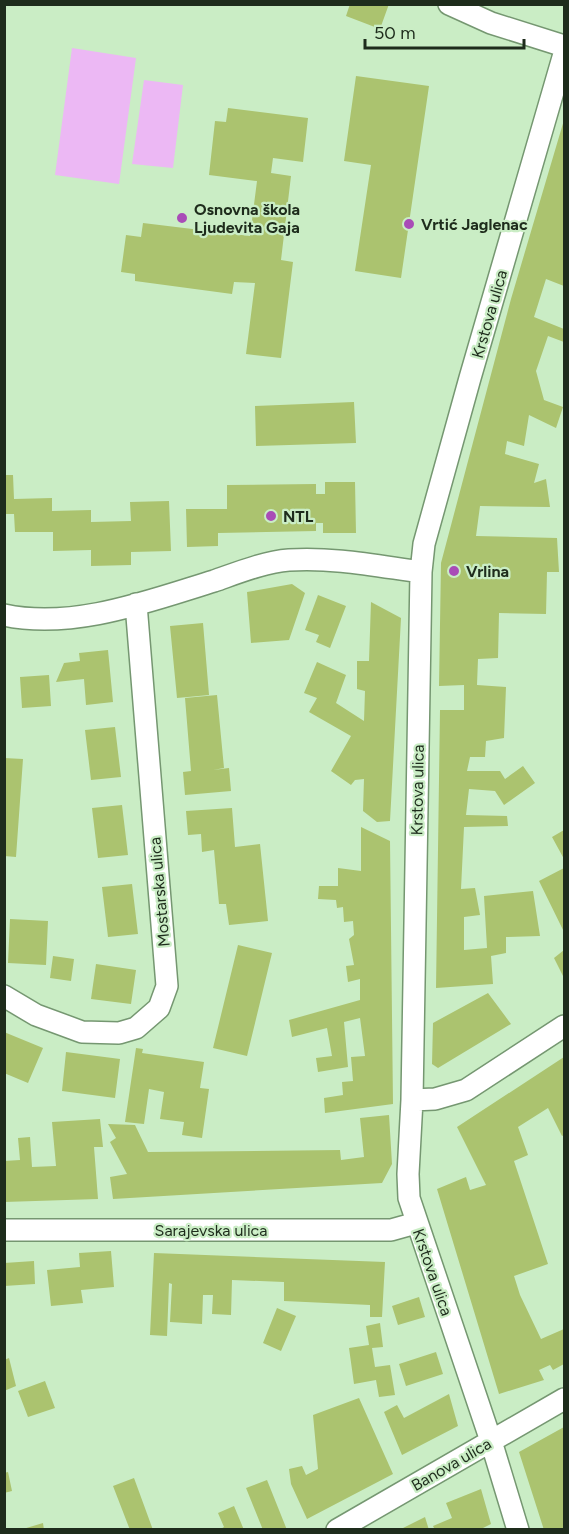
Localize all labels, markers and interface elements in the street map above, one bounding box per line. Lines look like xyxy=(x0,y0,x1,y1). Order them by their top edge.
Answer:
scale bar xyxy=(365,12,524,50)
text: 50 m xyxy=(374,22,416,44)
place label: Osnovna škola Ljudevita Gaja xyxy=(194,200,300,237)
marker: Osnovna škola Ljudevita Gaja xyxy=(175,211,189,225)
place label: Vrtić Jaglenac xyxy=(421,215,528,234)
marker: Vrtić Jaglenac xyxy=(402,217,416,231)
street label: Krstova ulica xyxy=(468,268,511,360)
place label: NTL xyxy=(283,507,314,526)
marker: NTL xyxy=(264,509,278,523)
place label: Vrlina xyxy=(466,562,509,581)
marker: Vrlina xyxy=(447,564,461,578)
street label: Krstova ulica xyxy=(407,744,428,836)
street label: Mostarska ulica xyxy=(145,836,174,948)
street label: Sarajevska ulica xyxy=(155,1221,267,1240)
street label: Krstova ulica xyxy=(409,1226,456,1318)
street label: Banova ulica xyxy=(408,1434,495,1495)

